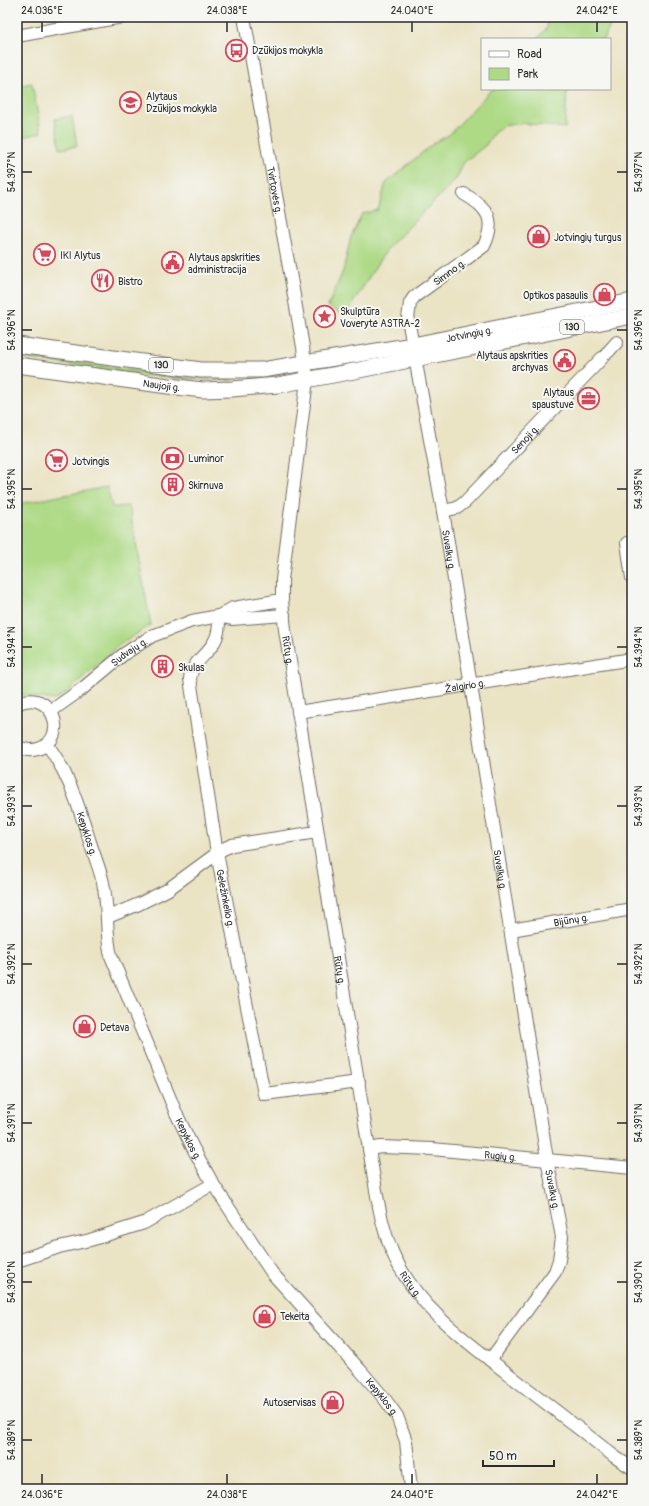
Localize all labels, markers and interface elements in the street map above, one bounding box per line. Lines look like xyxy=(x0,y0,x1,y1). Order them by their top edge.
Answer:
text: 24.036°E xyxy=(21,5,63,17)
text: 24.038°E xyxy=(207,5,247,17)
text: 24.040°E xyxy=(391,5,433,17)
text: 24.042°E xyxy=(576,5,618,17)
bus stop icon: Dzūkijos mokykla xyxy=(224,37,250,63)
legend xyxy=(481,38,611,90)
place label: Dzūkijos mokykla xyxy=(252,45,323,57)
text: Road xyxy=(517,47,542,62)
text: Park xyxy=(517,67,538,82)
school or university icon: Alytaus Dzūkijos mokykla xyxy=(118,89,144,115)
place label: Alytaus Dzūkijos mokykla xyxy=(146,91,217,115)
text: 54.397°N xyxy=(6,151,18,192)
text: 54.397°N xyxy=(633,151,645,192)
street label: Tvirtovės g. xyxy=(264,166,284,215)
shop icon: Jotvingių turgus xyxy=(526,224,552,250)
place label: Jotvingių turgus xyxy=(554,232,622,244)
supermarket icon: IKI Alytus xyxy=(31,242,57,268)
place label: IKI Alytus xyxy=(60,250,101,262)
public building icon: Alytaus apskrities administracija xyxy=(159,250,185,276)
place label: Alytaus apskrities administracija xyxy=(188,252,260,276)
street label: Simno g. xyxy=(431,257,468,289)
restaurant icon: Bistro xyxy=(89,268,115,294)
place label: Bistro xyxy=(118,276,143,288)
shop icon: Optikos pasaulis xyxy=(591,282,617,308)
place label: Optikos pasaulis xyxy=(523,290,589,302)
place icon: Skulptūra Voverytė ASTRA-2 xyxy=(311,304,337,330)
place label: Skulptūra Voverytė ASTRA-2 xyxy=(340,306,421,330)
text: 54.396°N xyxy=(6,309,18,351)
text: 54.396°N xyxy=(633,309,645,351)
road number: 130 xyxy=(560,320,584,334)
street label: Jotvingių g. xyxy=(445,324,494,345)
public building icon: Alytaus apskrities archyvas xyxy=(551,348,577,374)
place label: Alytaus apskrities archyvas xyxy=(476,350,549,374)
road number: 130 xyxy=(149,358,173,372)
street label: Naujoji g. xyxy=(142,378,181,394)
office icon: Alytaus spaustuvė xyxy=(576,385,602,411)
place label: Alytaus spaustuvė xyxy=(532,387,575,411)
street label: Senoji g. xyxy=(509,423,542,457)
bank icon: Luminor xyxy=(160,445,186,471)
supermarket icon: Jotvingis xyxy=(44,448,70,474)
place label: Luminor xyxy=(188,453,224,465)
place label: Jotvingis xyxy=(72,456,110,468)
text: 54.395°N xyxy=(6,468,18,509)
text: 54.395°N xyxy=(633,468,645,509)
building icon: Skirnuva xyxy=(160,472,186,498)
place label: Skirnuva xyxy=(188,480,224,492)
street label: Suvalkų g. xyxy=(439,529,457,572)
text: 54.394°N xyxy=(6,626,18,668)
text: 54.394°N xyxy=(633,626,645,668)
street label: Rūtų g. xyxy=(279,635,296,666)
street label: Sudvajų g. xyxy=(109,636,150,669)
building icon: Skulas xyxy=(150,654,176,680)
place label: Skulas xyxy=(178,662,205,674)
street label: Žalgirio g. xyxy=(444,677,486,696)
text: 54.393°N xyxy=(6,785,18,826)
text: 54.393°N xyxy=(633,785,645,826)
street label: Kepyklos g. xyxy=(74,810,99,858)
street label: Suvalkų g. xyxy=(490,849,509,891)
street label: Geležinkelio g. xyxy=(213,868,236,929)
street label: Bijūnų g. xyxy=(553,912,590,929)
text: 54.392°N xyxy=(6,943,18,984)
text: 54.392°N xyxy=(633,943,645,984)
street label: Rūtų g. xyxy=(331,955,347,986)
shop icon: Detava xyxy=(72,1014,98,1040)
place label: Detava xyxy=(100,1022,129,1034)
text: 54.391°N xyxy=(6,1103,18,1143)
text: 54.391°N xyxy=(633,1103,645,1143)
street label: Kepyklos g. xyxy=(172,1116,204,1163)
street label: Rugių g. xyxy=(484,1149,517,1164)
street label: Suvalkų g. xyxy=(542,1169,562,1211)
text: 54.390°N xyxy=(6,1261,18,1303)
text: 54.390°N xyxy=(633,1261,645,1303)
street label: Rūtų g. xyxy=(397,1269,423,1301)
shop icon: Tekeita xyxy=(252,1303,278,1329)
place label: Tekeita xyxy=(280,1311,310,1323)
street label: Kepyklos g. xyxy=(363,1376,400,1419)
shop icon: Autoservisas xyxy=(319,1389,345,1415)
place label: Autoservisas xyxy=(263,1397,317,1409)
text: 54.389°N xyxy=(6,1420,18,1460)
text: 54.389°N xyxy=(633,1420,645,1460)
scale bar xyxy=(483,1442,554,1468)
text: 50 m xyxy=(489,1449,517,1464)
text: 24.036°E xyxy=(21,1489,63,1501)
text: 24.038°E xyxy=(207,1489,247,1501)
text: 24.040°E xyxy=(391,1489,433,1501)
text: 24.042°E xyxy=(576,1489,618,1501)

